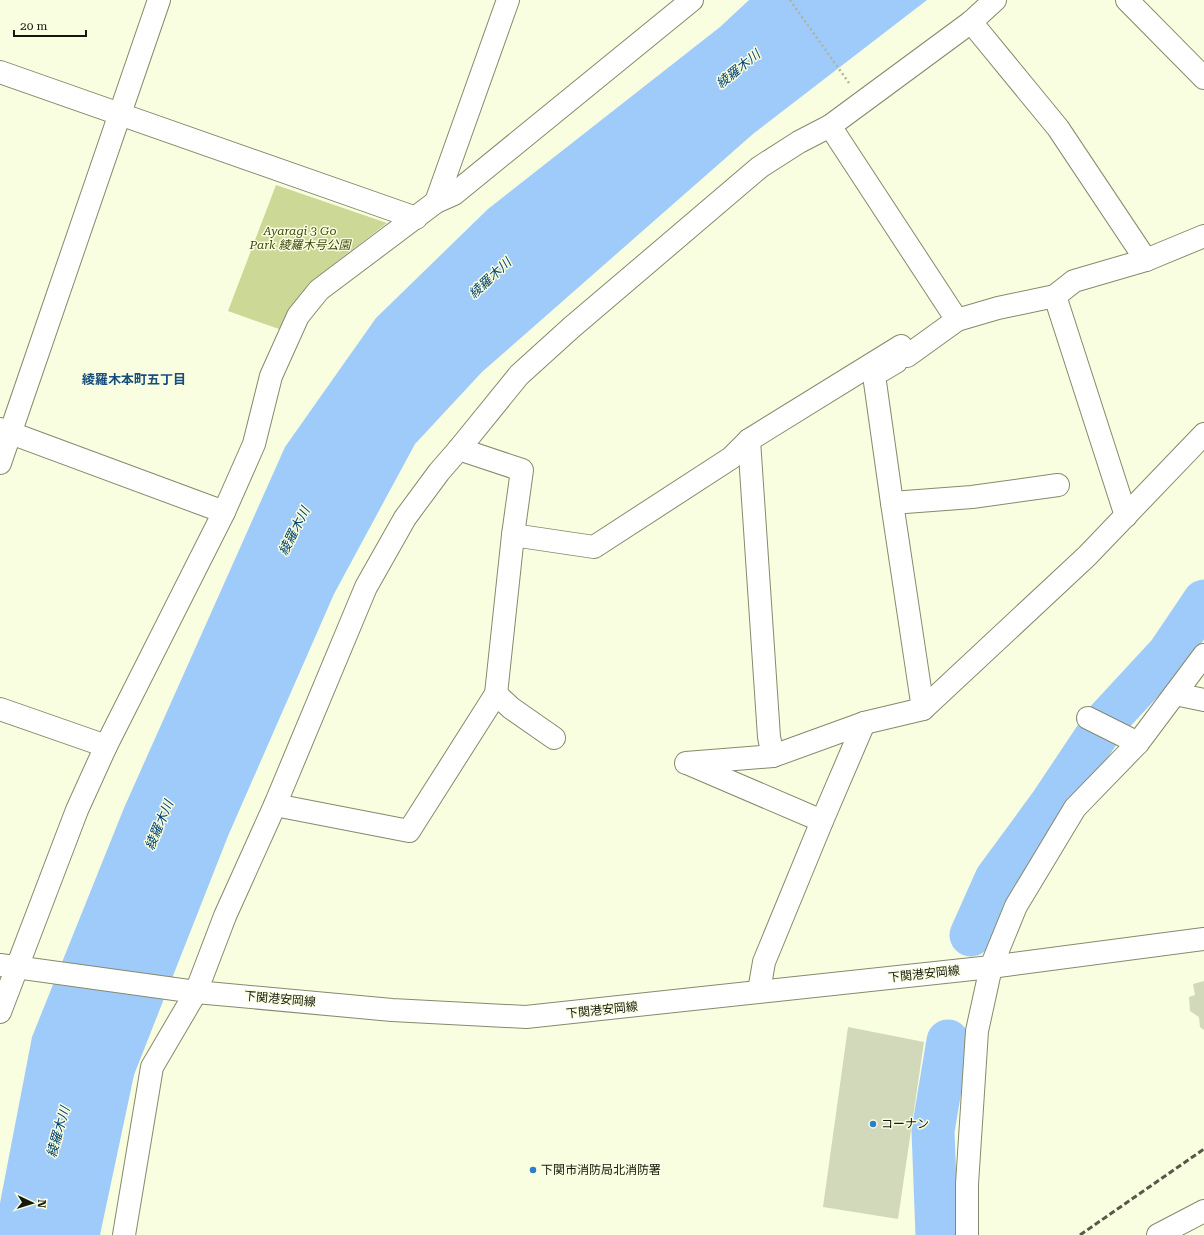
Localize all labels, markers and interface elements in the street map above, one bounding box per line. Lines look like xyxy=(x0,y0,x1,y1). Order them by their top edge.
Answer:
scale bar xyxy=(14,12,86,38)
text: 20 m xyxy=(20,19,47,33)
water label: 綾羅木川 xyxy=(713,46,764,91)
park label: Ayaragi 3 Go Park 綾羅木号公園 xyxy=(248,224,353,252)
water label: 綾羅木川 xyxy=(466,253,516,301)
district label: 綾羅木本町五丁目 xyxy=(82,372,186,387)
water label: 綾羅木川 xyxy=(276,503,313,558)
water label: 綾羅木川 xyxy=(142,796,177,852)
street label: 下関港安岡線 xyxy=(887,963,961,985)
street label: 下関港安岡線 xyxy=(244,989,316,1009)
street label: 下関港安岡線 xyxy=(565,999,639,1021)
water label: 綾羅木川 xyxy=(44,1103,73,1159)
place label: コーナン xyxy=(881,1117,929,1131)
marker: コーナン xyxy=(868,1119,878,1129)
place label: 下関市消防局北消防署 xyxy=(541,1163,661,1177)
marker: 下関市消防局北消防署 xyxy=(528,1165,538,1175)
north arrow xyxy=(12,1183,52,1223)
text: N xyxy=(35,1199,48,1209)

